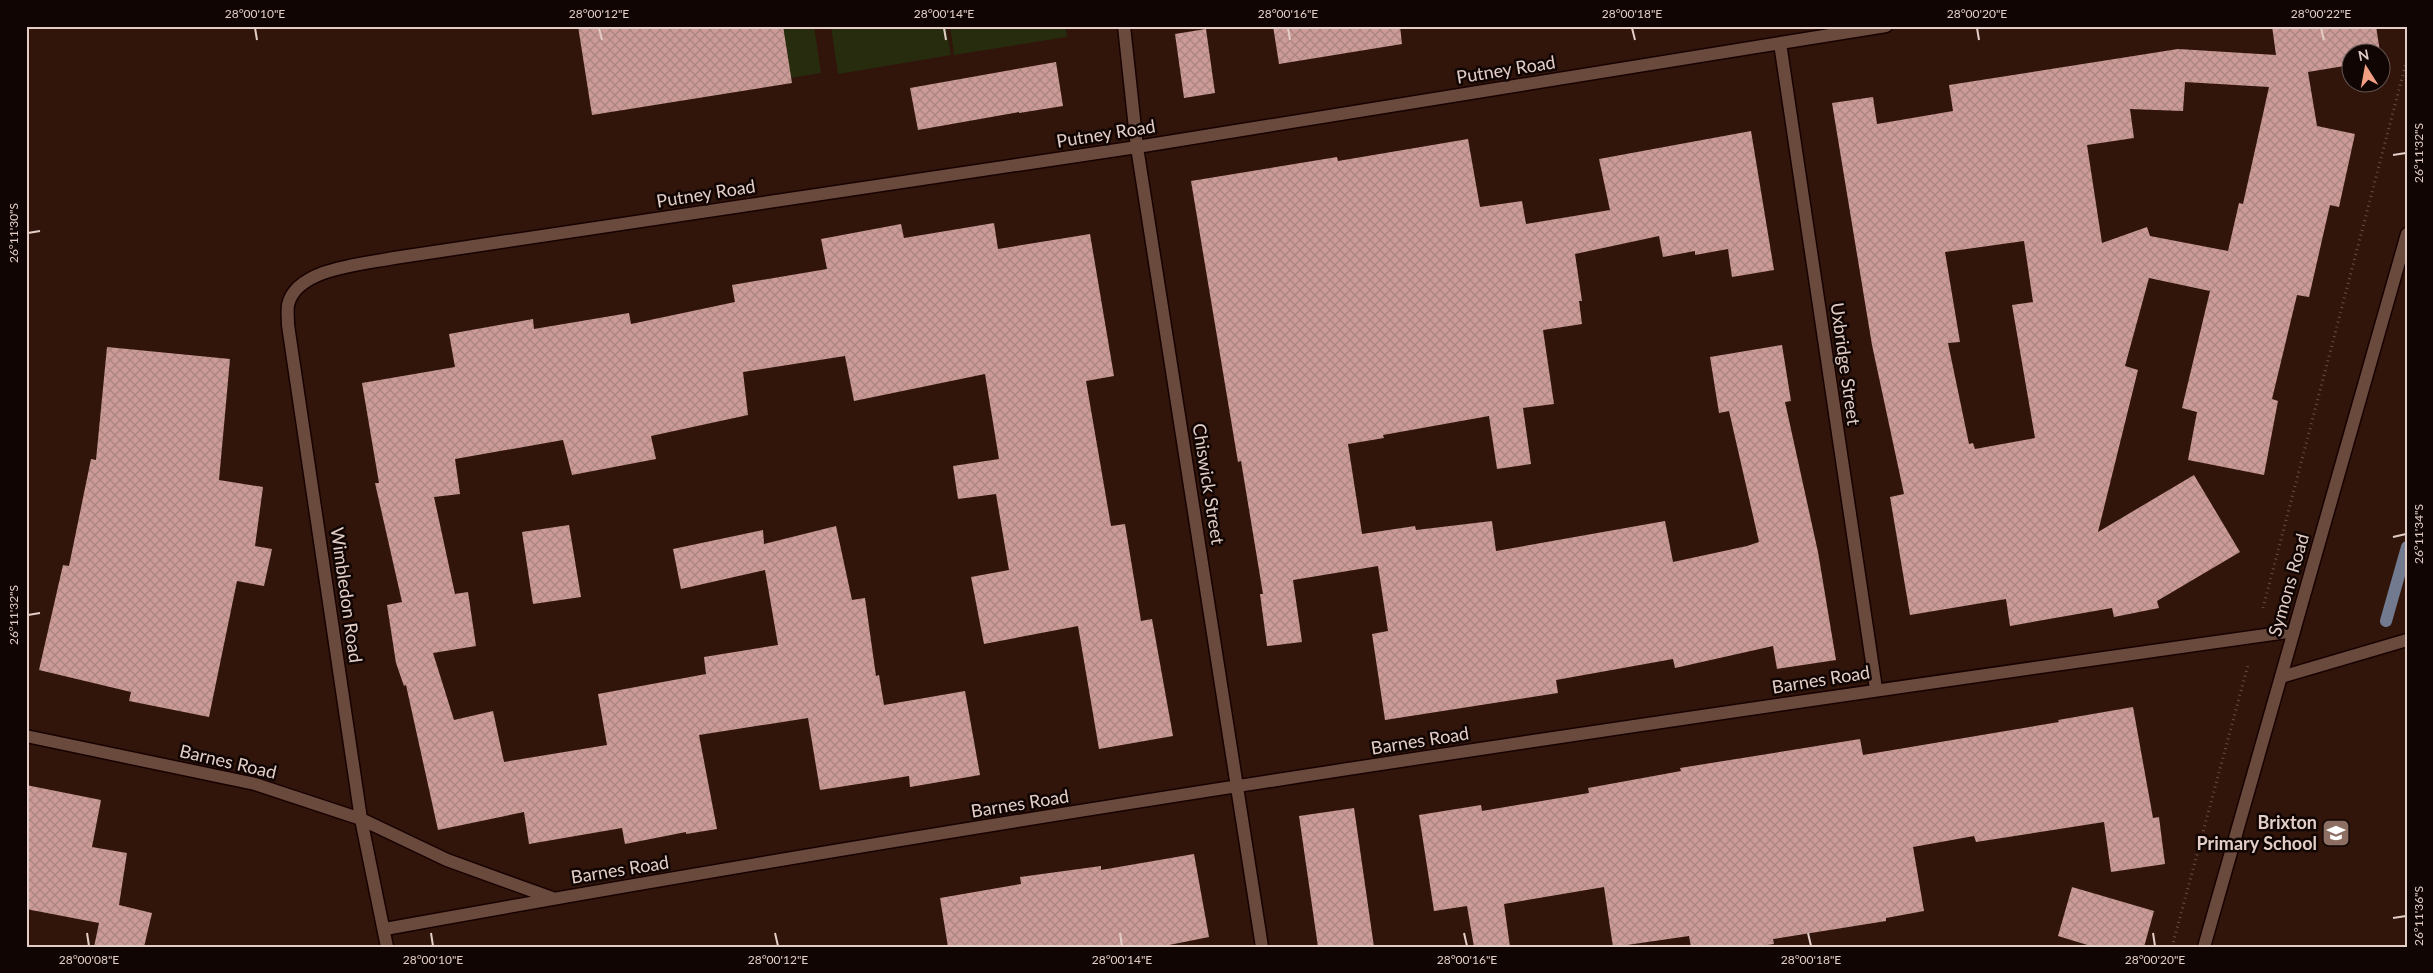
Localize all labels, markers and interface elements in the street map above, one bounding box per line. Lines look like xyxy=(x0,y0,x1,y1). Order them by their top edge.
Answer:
text: 28°00'10"E xyxy=(225,6,285,21)
text: 28°00'12"E xyxy=(569,6,629,21)
text: 28°00'14"E xyxy=(914,6,974,21)
text: 28°00'16"E xyxy=(1258,6,1318,21)
text: 28°00'18"E xyxy=(1602,6,1662,21)
text: 28°00'20"E xyxy=(1947,6,2007,21)
text: 28°00'22"E xyxy=(2291,6,2351,21)
north arrow xyxy=(2340,42,2390,92)
text: N xyxy=(2357,45,2370,64)
street label: Putney Road xyxy=(1455,50,1557,88)
street label: Putney Road xyxy=(1055,114,1157,152)
text: 26°11'32"S xyxy=(2411,123,2426,183)
street label: Putney Road xyxy=(655,174,757,212)
text: 26°11'30"S xyxy=(6,203,21,263)
street label: Uxbridge Street xyxy=(1826,301,1866,427)
street label: Chiswick Street xyxy=(1189,422,1230,547)
text: 26°11'34"S xyxy=(2411,504,2426,564)
street label: Wimbledon Road xyxy=(327,526,367,664)
street label: Symons Road xyxy=(2263,531,2313,639)
text: 26°11'32"S xyxy=(6,585,21,645)
street label: Barnes Road xyxy=(1770,660,1871,698)
street label: Barnes Road xyxy=(1369,721,1470,759)
street label: Barnes Road xyxy=(178,739,279,783)
street label: Barnes Road xyxy=(969,784,1070,822)
place label: Brixton Primary School xyxy=(2197,811,2317,854)
school or university icon: Brixton Primary School xyxy=(2321,818,2351,848)
street label: Barnes Road xyxy=(569,850,670,888)
text: 26°11'36"S xyxy=(2411,886,2426,946)
text: 28°00'08"E xyxy=(59,952,119,967)
text: 28°00'10"E xyxy=(403,952,463,967)
text: 28°00'12"E xyxy=(748,952,808,967)
text: 28°00'14"E xyxy=(1092,952,1152,967)
text: 28°00'16"E xyxy=(1437,952,1497,967)
text: 28°00'18"E xyxy=(1781,952,1841,967)
text: 28°00'20"E xyxy=(2125,952,2185,967)

